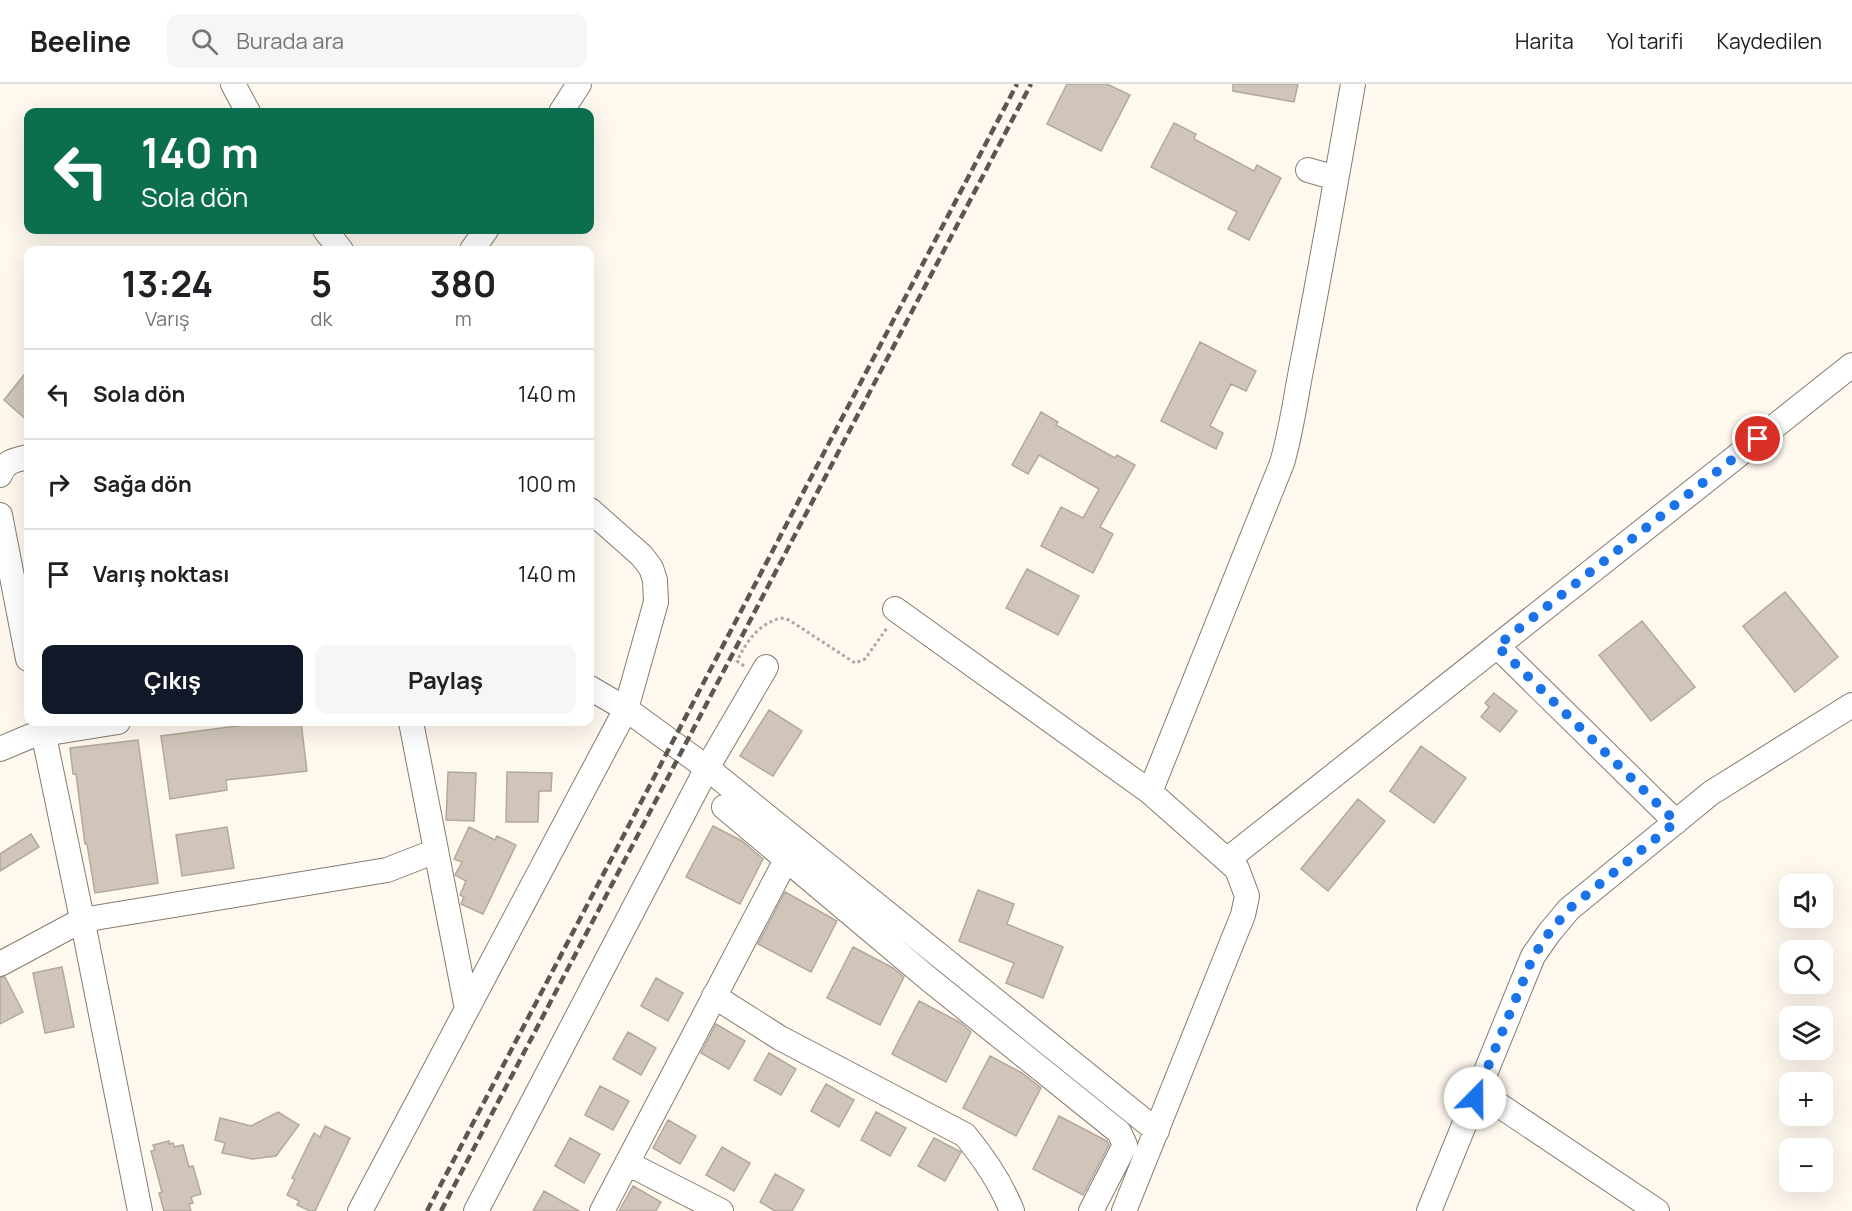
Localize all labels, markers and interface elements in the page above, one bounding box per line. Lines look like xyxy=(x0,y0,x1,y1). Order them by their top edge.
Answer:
search box xyxy=(167,14,587,68)
text: Beeline xyxy=(30,22,131,60)
icon: search xyxy=(188,25,221,58)
text: Burada ara xyxy=(236,26,344,56)
text: Harita xyxy=(1515,27,1574,55)
text: Yol tarifi xyxy=(1607,27,1683,55)
text: Kaydedilen xyxy=(1716,27,1822,55)
text: 140 m xyxy=(141,123,259,181)
icon: left xyxy=(42,132,120,210)
text: Sola dön xyxy=(141,178,248,215)
text: 13:24 xyxy=(121,259,213,308)
text: 5 xyxy=(311,259,332,308)
text: 380 xyxy=(430,259,497,308)
text: Varış xyxy=(145,305,190,332)
text: dk xyxy=(311,305,332,332)
text: m xyxy=(455,305,472,332)
icon: left xyxy=(42,378,75,411)
text: Sola dön xyxy=(93,379,185,409)
text: 140 m xyxy=(518,379,576,409)
pin xyxy=(1732,413,1783,464)
icon: arrive xyxy=(1741,422,1774,455)
icon: right xyxy=(42,468,75,501)
text: Sağa dön xyxy=(93,469,192,499)
text: 100 m xyxy=(518,469,576,499)
icon: arrive xyxy=(42,558,75,591)
text: Varış noktası xyxy=(93,559,229,589)
text: 140 m xyxy=(518,559,576,589)
button: Çıkış xyxy=(42,645,303,714)
button: Paylaş xyxy=(315,645,576,714)
map controls xyxy=(1779,874,1833,1192)
button: sound xyxy=(1779,874,1833,928)
button: search xyxy=(1779,940,1833,994)
button: layers xyxy=(1779,1006,1833,1060)
position arrow xyxy=(1443,1066,1507,1130)
button: + xyxy=(1779,1072,1833,1126)
button: − xyxy=(1779,1138,1833,1192)

